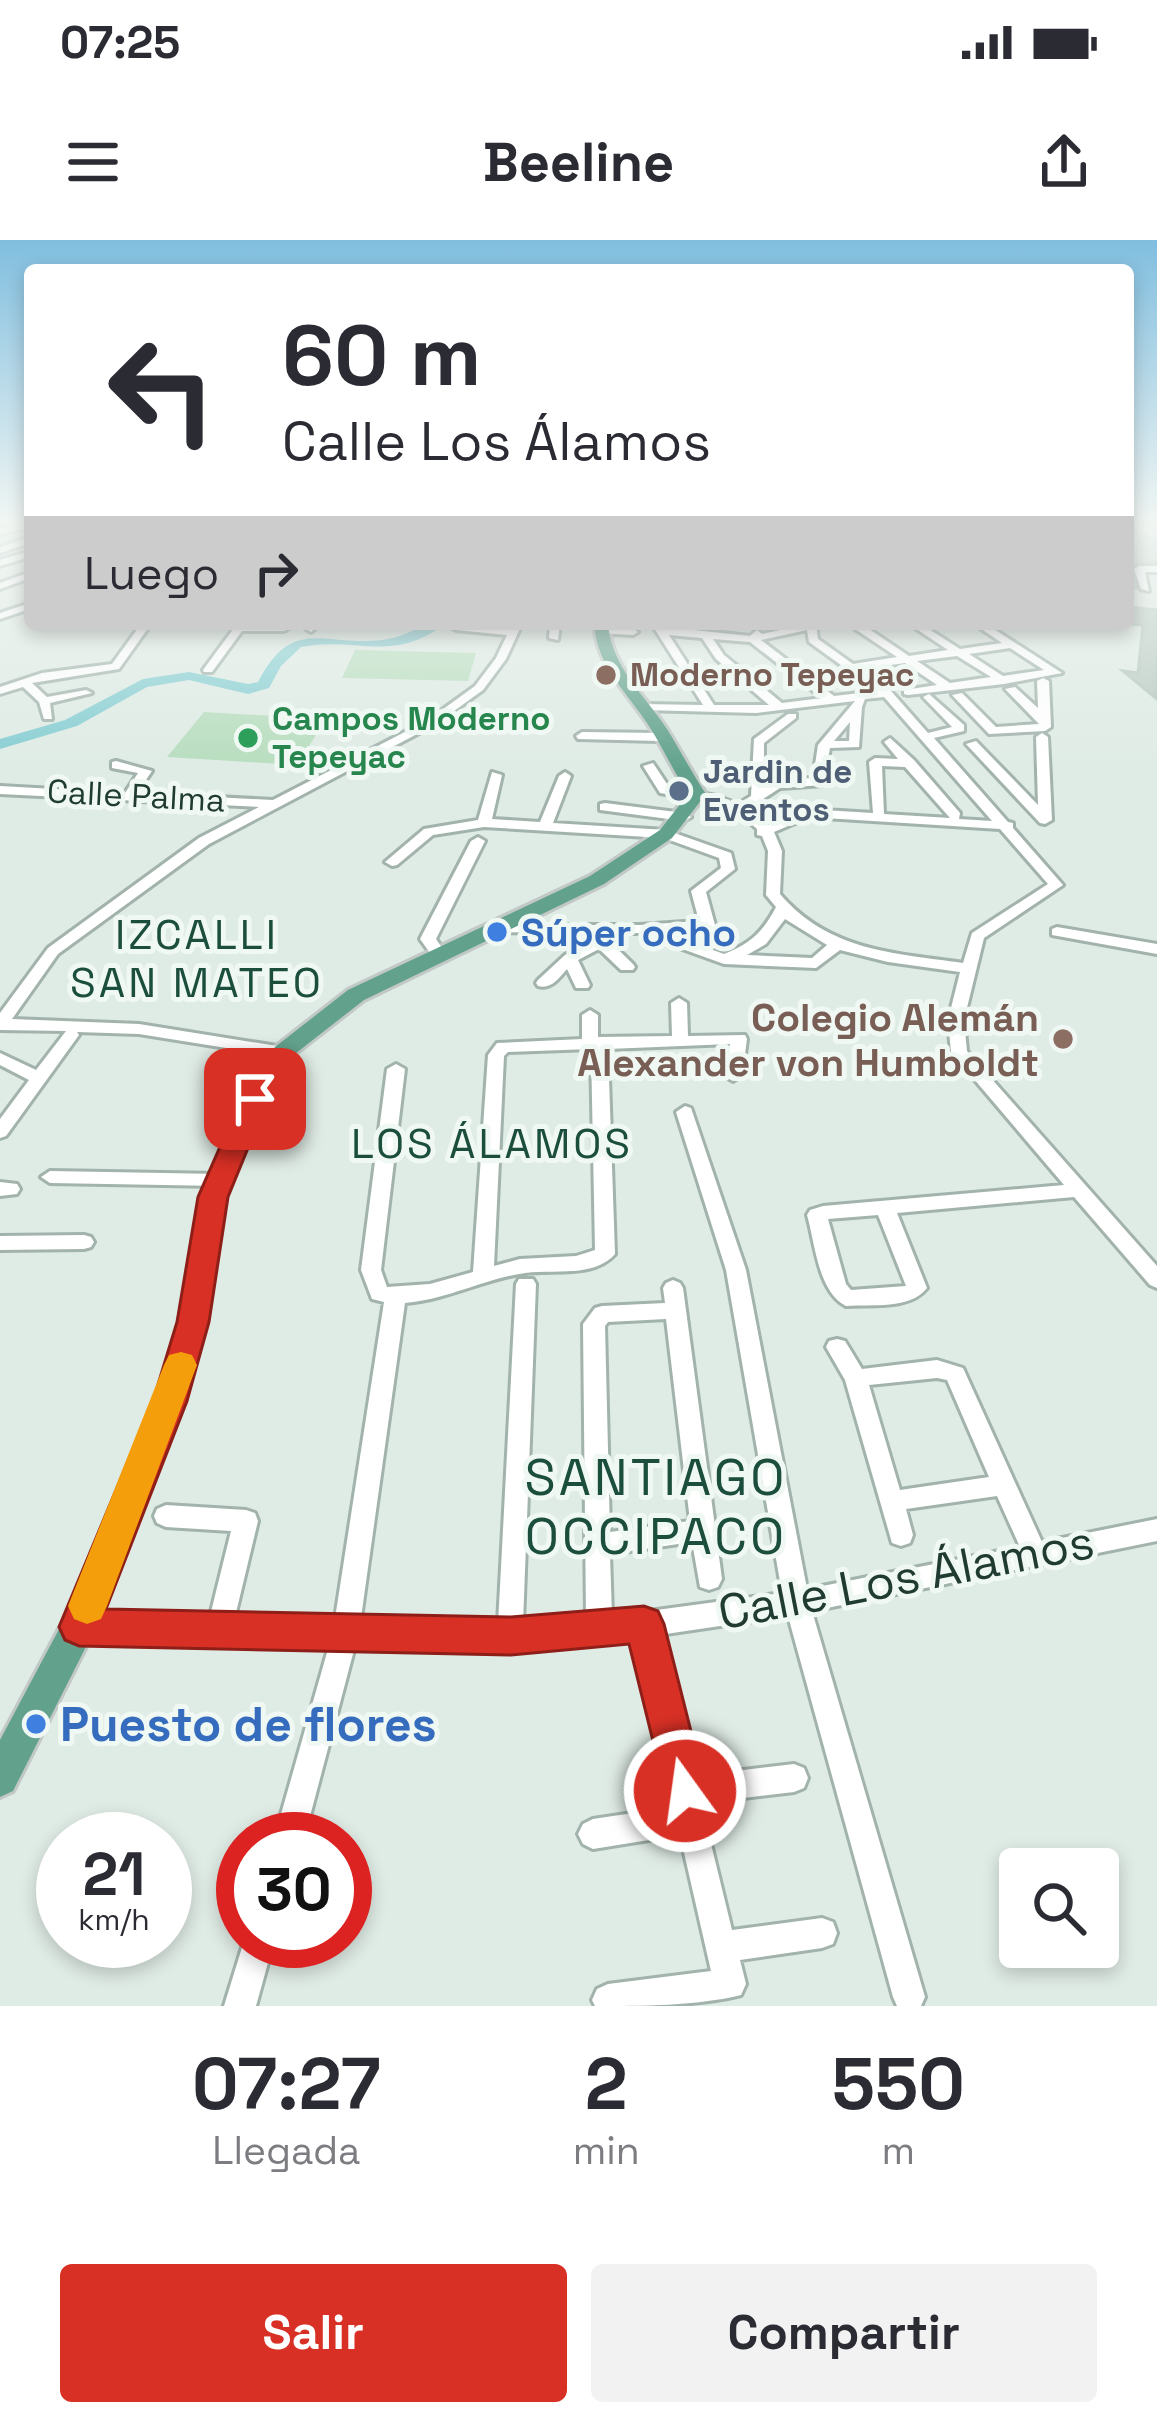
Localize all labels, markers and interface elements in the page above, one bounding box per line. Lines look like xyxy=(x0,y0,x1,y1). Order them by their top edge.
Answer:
text: 07:25 xyxy=(60,14,180,71)
text: Beeline xyxy=(483,128,674,197)
icon: menu xyxy=(60,129,126,195)
icon: share xyxy=(1031,129,1097,195)
text: 60 m xyxy=(282,302,481,410)
icon: left xyxy=(84,312,240,468)
text: Calle Los Álamos xyxy=(282,407,711,476)
icon: right xyxy=(243,540,309,606)
text: Luego xyxy=(84,545,219,602)
place label: Moderno Tepeyac xyxy=(630,654,914,696)
marker: Moderno Tepeyac xyxy=(593,662,619,688)
place label: Campos Moderno Tepeyac xyxy=(272,698,550,778)
marker: Campos Moderno Tepeyac xyxy=(235,725,261,751)
place label: Jardin de Eventos xyxy=(703,751,852,831)
street label: Calle Palma xyxy=(46,770,226,822)
marker: Jardin de Eventos xyxy=(666,778,692,804)
district label: IZCALLI SAN MATEO xyxy=(70,908,324,1009)
place label: Súper ocho xyxy=(521,908,736,957)
marker: Súper ocho xyxy=(484,919,510,945)
place label: Colegio Alemán Alexander von Humboldt xyxy=(577,993,1039,1087)
marker: Colegio Alemán Alexander von Humboldt xyxy=(1050,1026,1076,1052)
pin xyxy=(204,1048,306,1150)
icon: arrive xyxy=(222,1066,288,1132)
district label: LOS ÁLAMOS xyxy=(351,1117,633,1170)
district label: SANTIAGO OCCIPACO xyxy=(525,1445,787,1569)
street label: Calle Los Álamos xyxy=(713,1511,1099,1643)
place label: Puesto de flores xyxy=(60,1694,437,1755)
marker: Puesto de flores xyxy=(23,1711,49,1737)
position arrow xyxy=(622,1728,748,1854)
speed limit sign: 30 xyxy=(216,1812,372,1968)
text: 21 xyxy=(83,1836,145,1913)
map controls xyxy=(999,1848,1119,1968)
button: search xyxy=(999,1848,1119,1968)
text: km/h xyxy=(78,1900,150,1939)
text: 07:27 xyxy=(192,2038,381,2130)
text: 2 xyxy=(585,2038,628,2130)
text: 550 xyxy=(832,2038,965,2130)
text: Llegada xyxy=(212,2126,361,2175)
text: min xyxy=(573,2126,640,2175)
text: m xyxy=(882,2126,915,2175)
button: Salir xyxy=(60,2264,567,2402)
button: Compartir xyxy=(591,2264,1097,2402)

